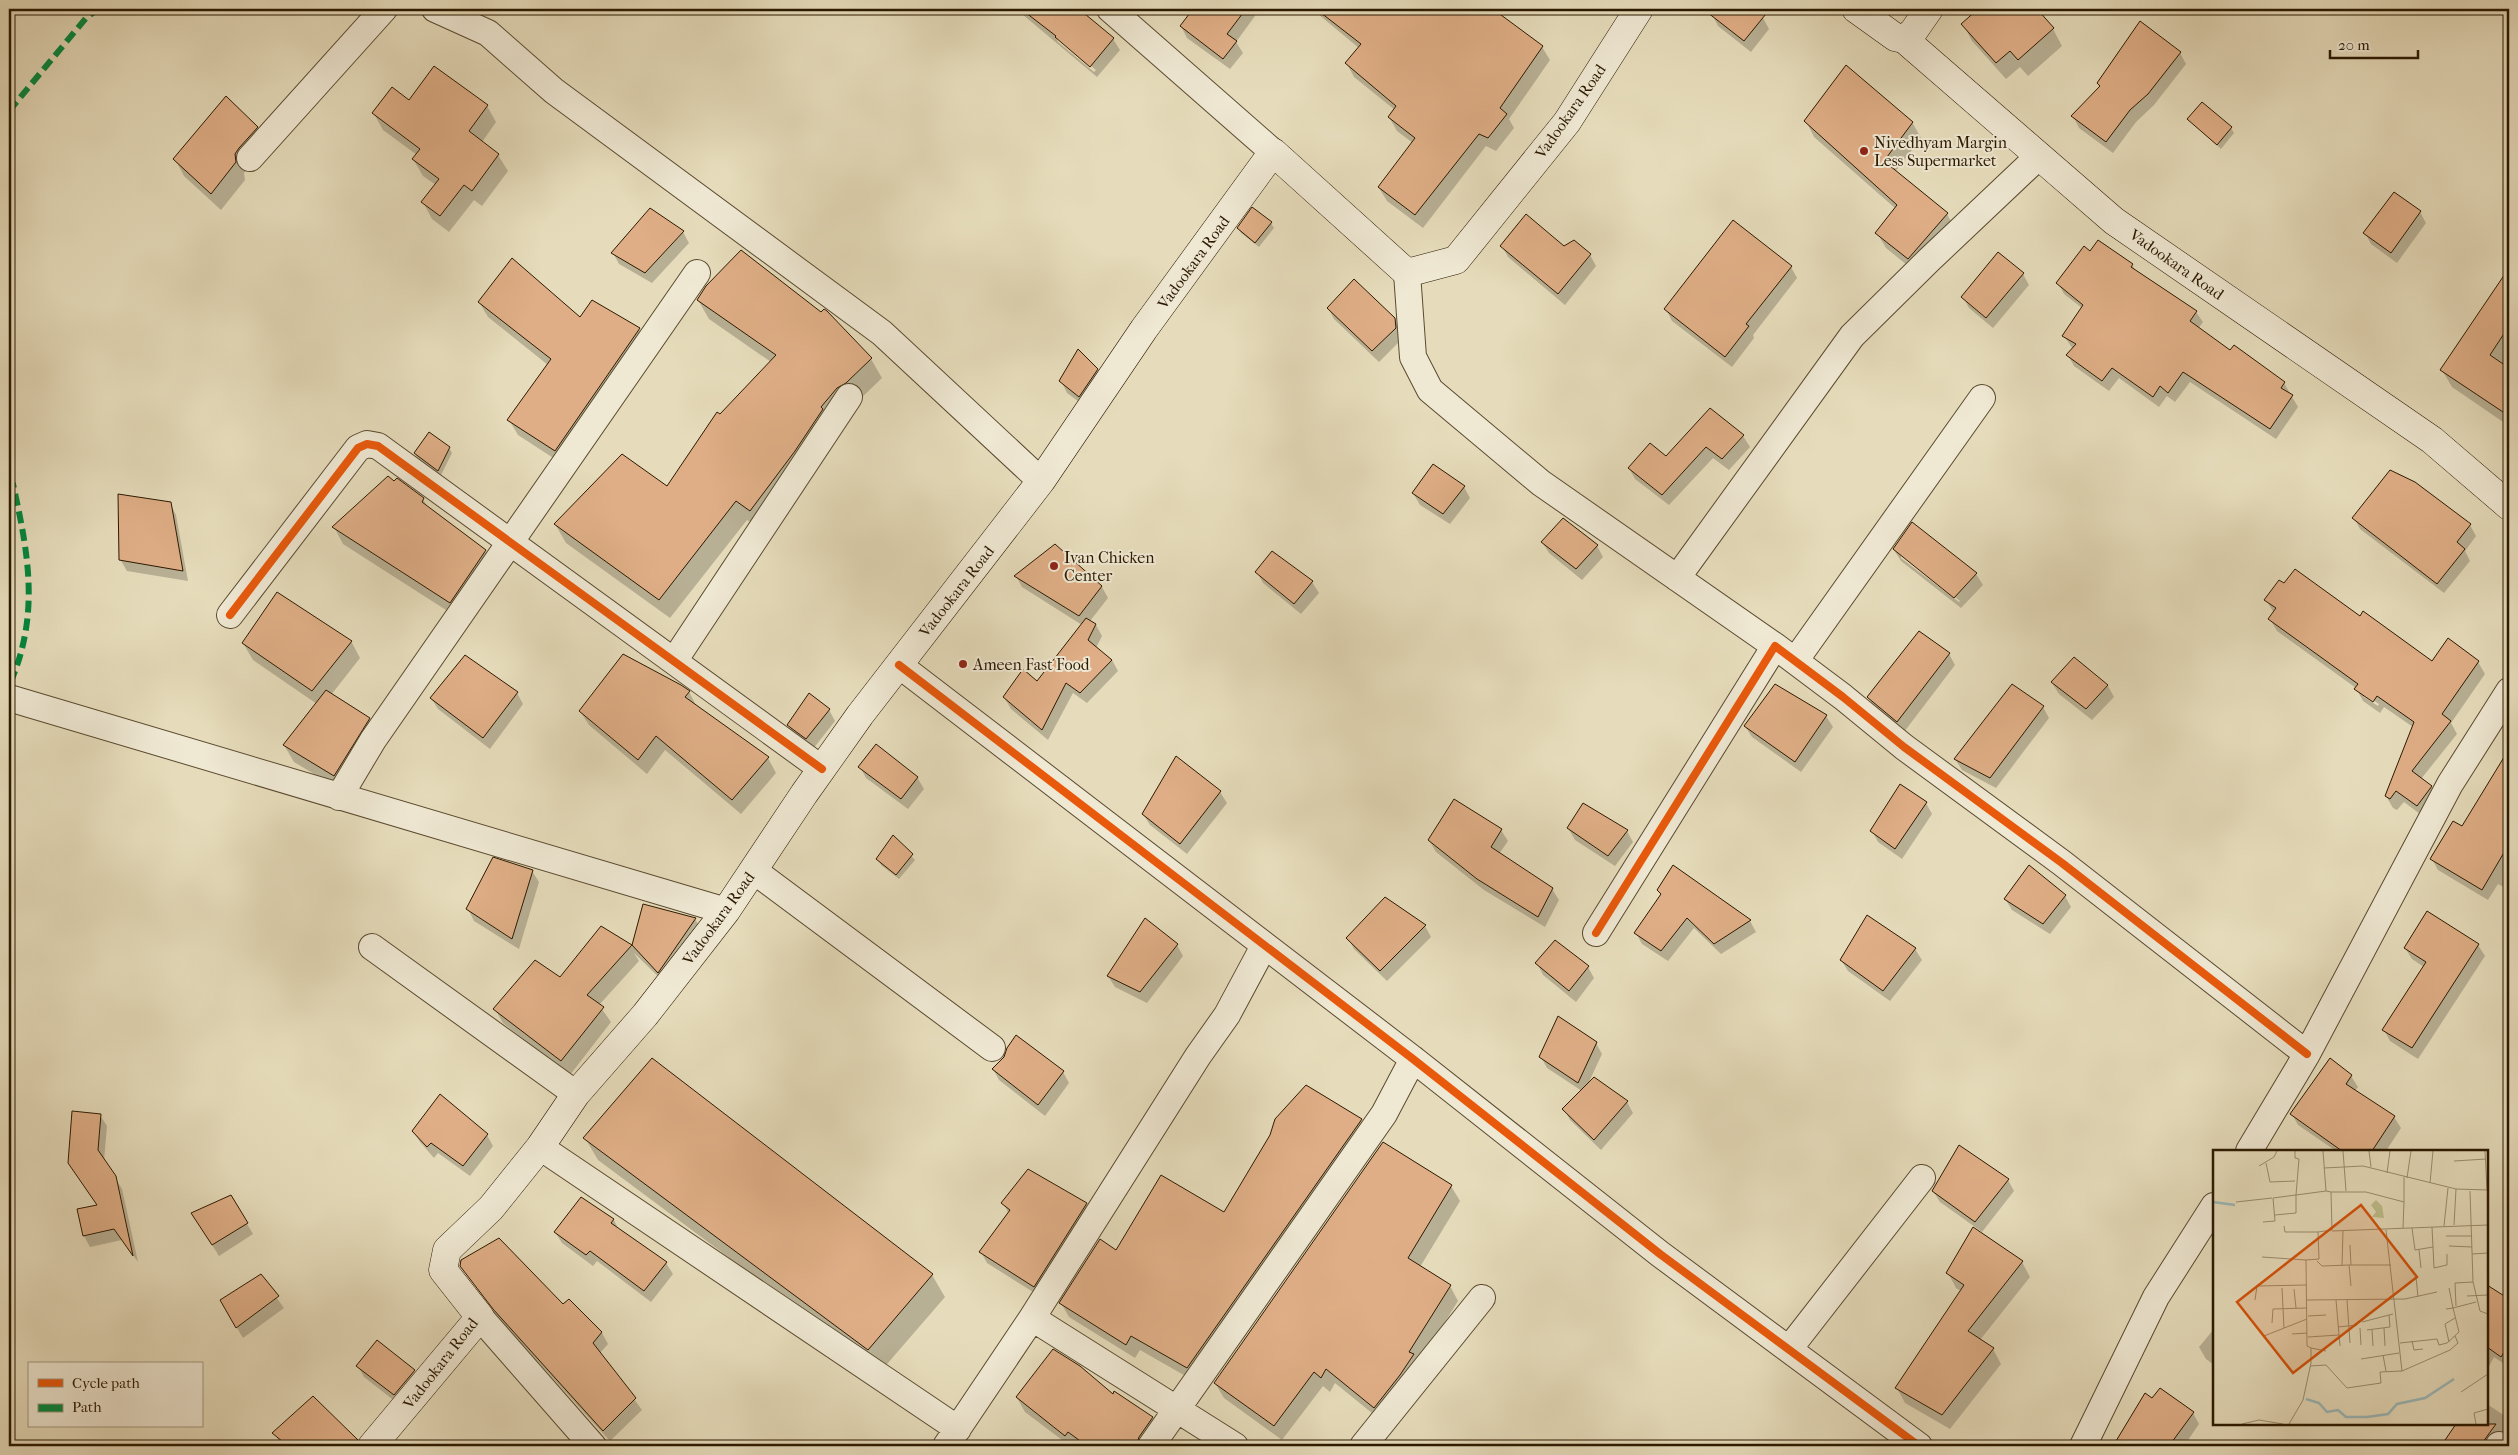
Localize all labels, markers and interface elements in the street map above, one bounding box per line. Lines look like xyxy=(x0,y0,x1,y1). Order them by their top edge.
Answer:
scale bar xyxy=(2330,28,2418,60)
text: 20 m xyxy=(2338,36,2370,54)
street label: Vadookara Road xyxy=(1530,60,1610,163)
place label: Nivedhyam Margin Less Supermarket xyxy=(1874,133,2008,170)
marker: Nivedhyam Margin Less Supermarket xyxy=(1858,145,1870,157)
street label: Vadookara Road xyxy=(1153,212,1234,313)
street label: Vadookara Road xyxy=(2125,224,2228,304)
street label: Vadookara Road xyxy=(914,542,998,641)
place label: Ivan Chicken Center xyxy=(1064,548,1155,585)
marker: Ivan Chicken Center xyxy=(1048,560,1060,572)
place label: Ameen Fast Food xyxy=(972,655,1090,674)
marker: Ameen Fast Food xyxy=(957,658,969,670)
street label: Vadookara Road xyxy=(678,868,759,969)
inset map xyxy=(2213,1150,2488,1425)
street label: Vadookara Road xyxy=(398,1314,482,1413)
legend xyxy=(28,1362,202,1428)
text: Cycle path xyxy=(72,1374,140,1392)
text: Path xyxy=(72,1398,102,1416)

